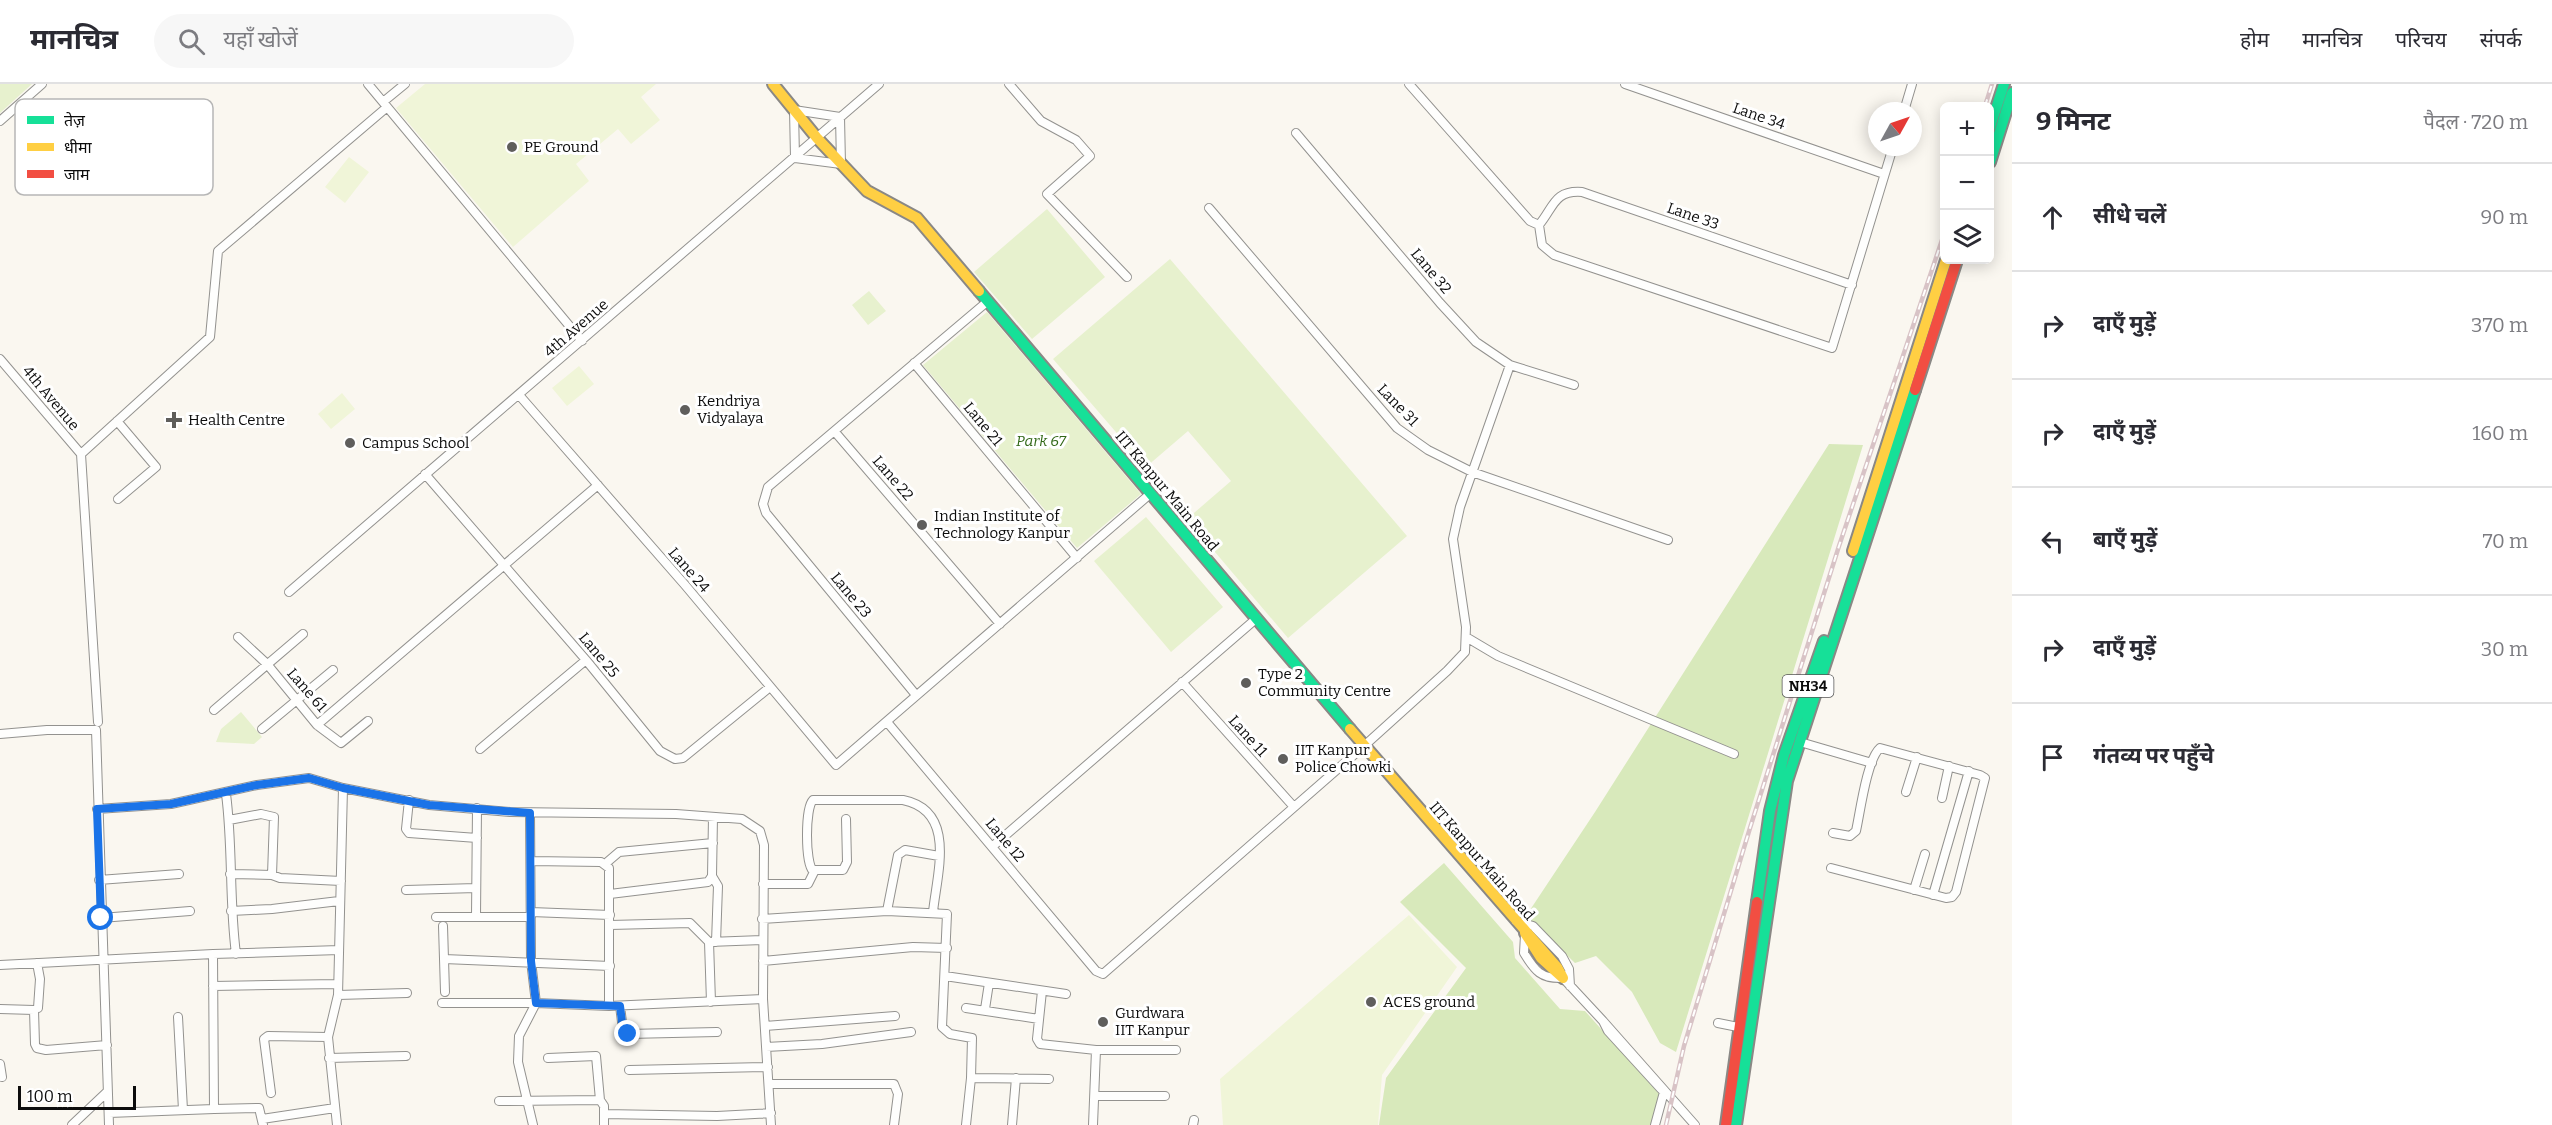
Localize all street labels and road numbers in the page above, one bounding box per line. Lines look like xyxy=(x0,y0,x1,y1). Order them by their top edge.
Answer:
street label: Lane 34 xyxy=(1730,99,1788,133)
street label: Lane 33 xyxy=(1665,199,1721,233)
street label: Lane 32 xyxy=(1407,245,1455,297)
street label: 4th Avenue xyxy=(540,295,612,361)
street label: 4th Avenue xyxy=(19,362,83,434)
street label: Lane 31 xyxy=(1374,380,1422,430)
street label: Lane 21 xyxy=(960,399,1006,449)
street label: IIT Kanpur Main Road xyxy=(1112,427,1223,555)
street label: Lane 22 xyxy=(869,452,917,504)
street label: Lane 24 xyxy=(665,544,714,596)
street label: Lane 23 xyxy=(827,569,875,621)
street label: Lane 25 xyxy=(575,629,623,681)
street label: Lane 61 xyxy=(283,665,331,715)
road number: NH34 xyxy=(1782,675,1834,697)
street label: Lane 11 xyxy=(1225,712,1271,760)
street label: IIT Kanpur Main Road xyxy=(1426,798,1538,924)
street label: Lane 12 xyxy=(982,815,1028,865)

